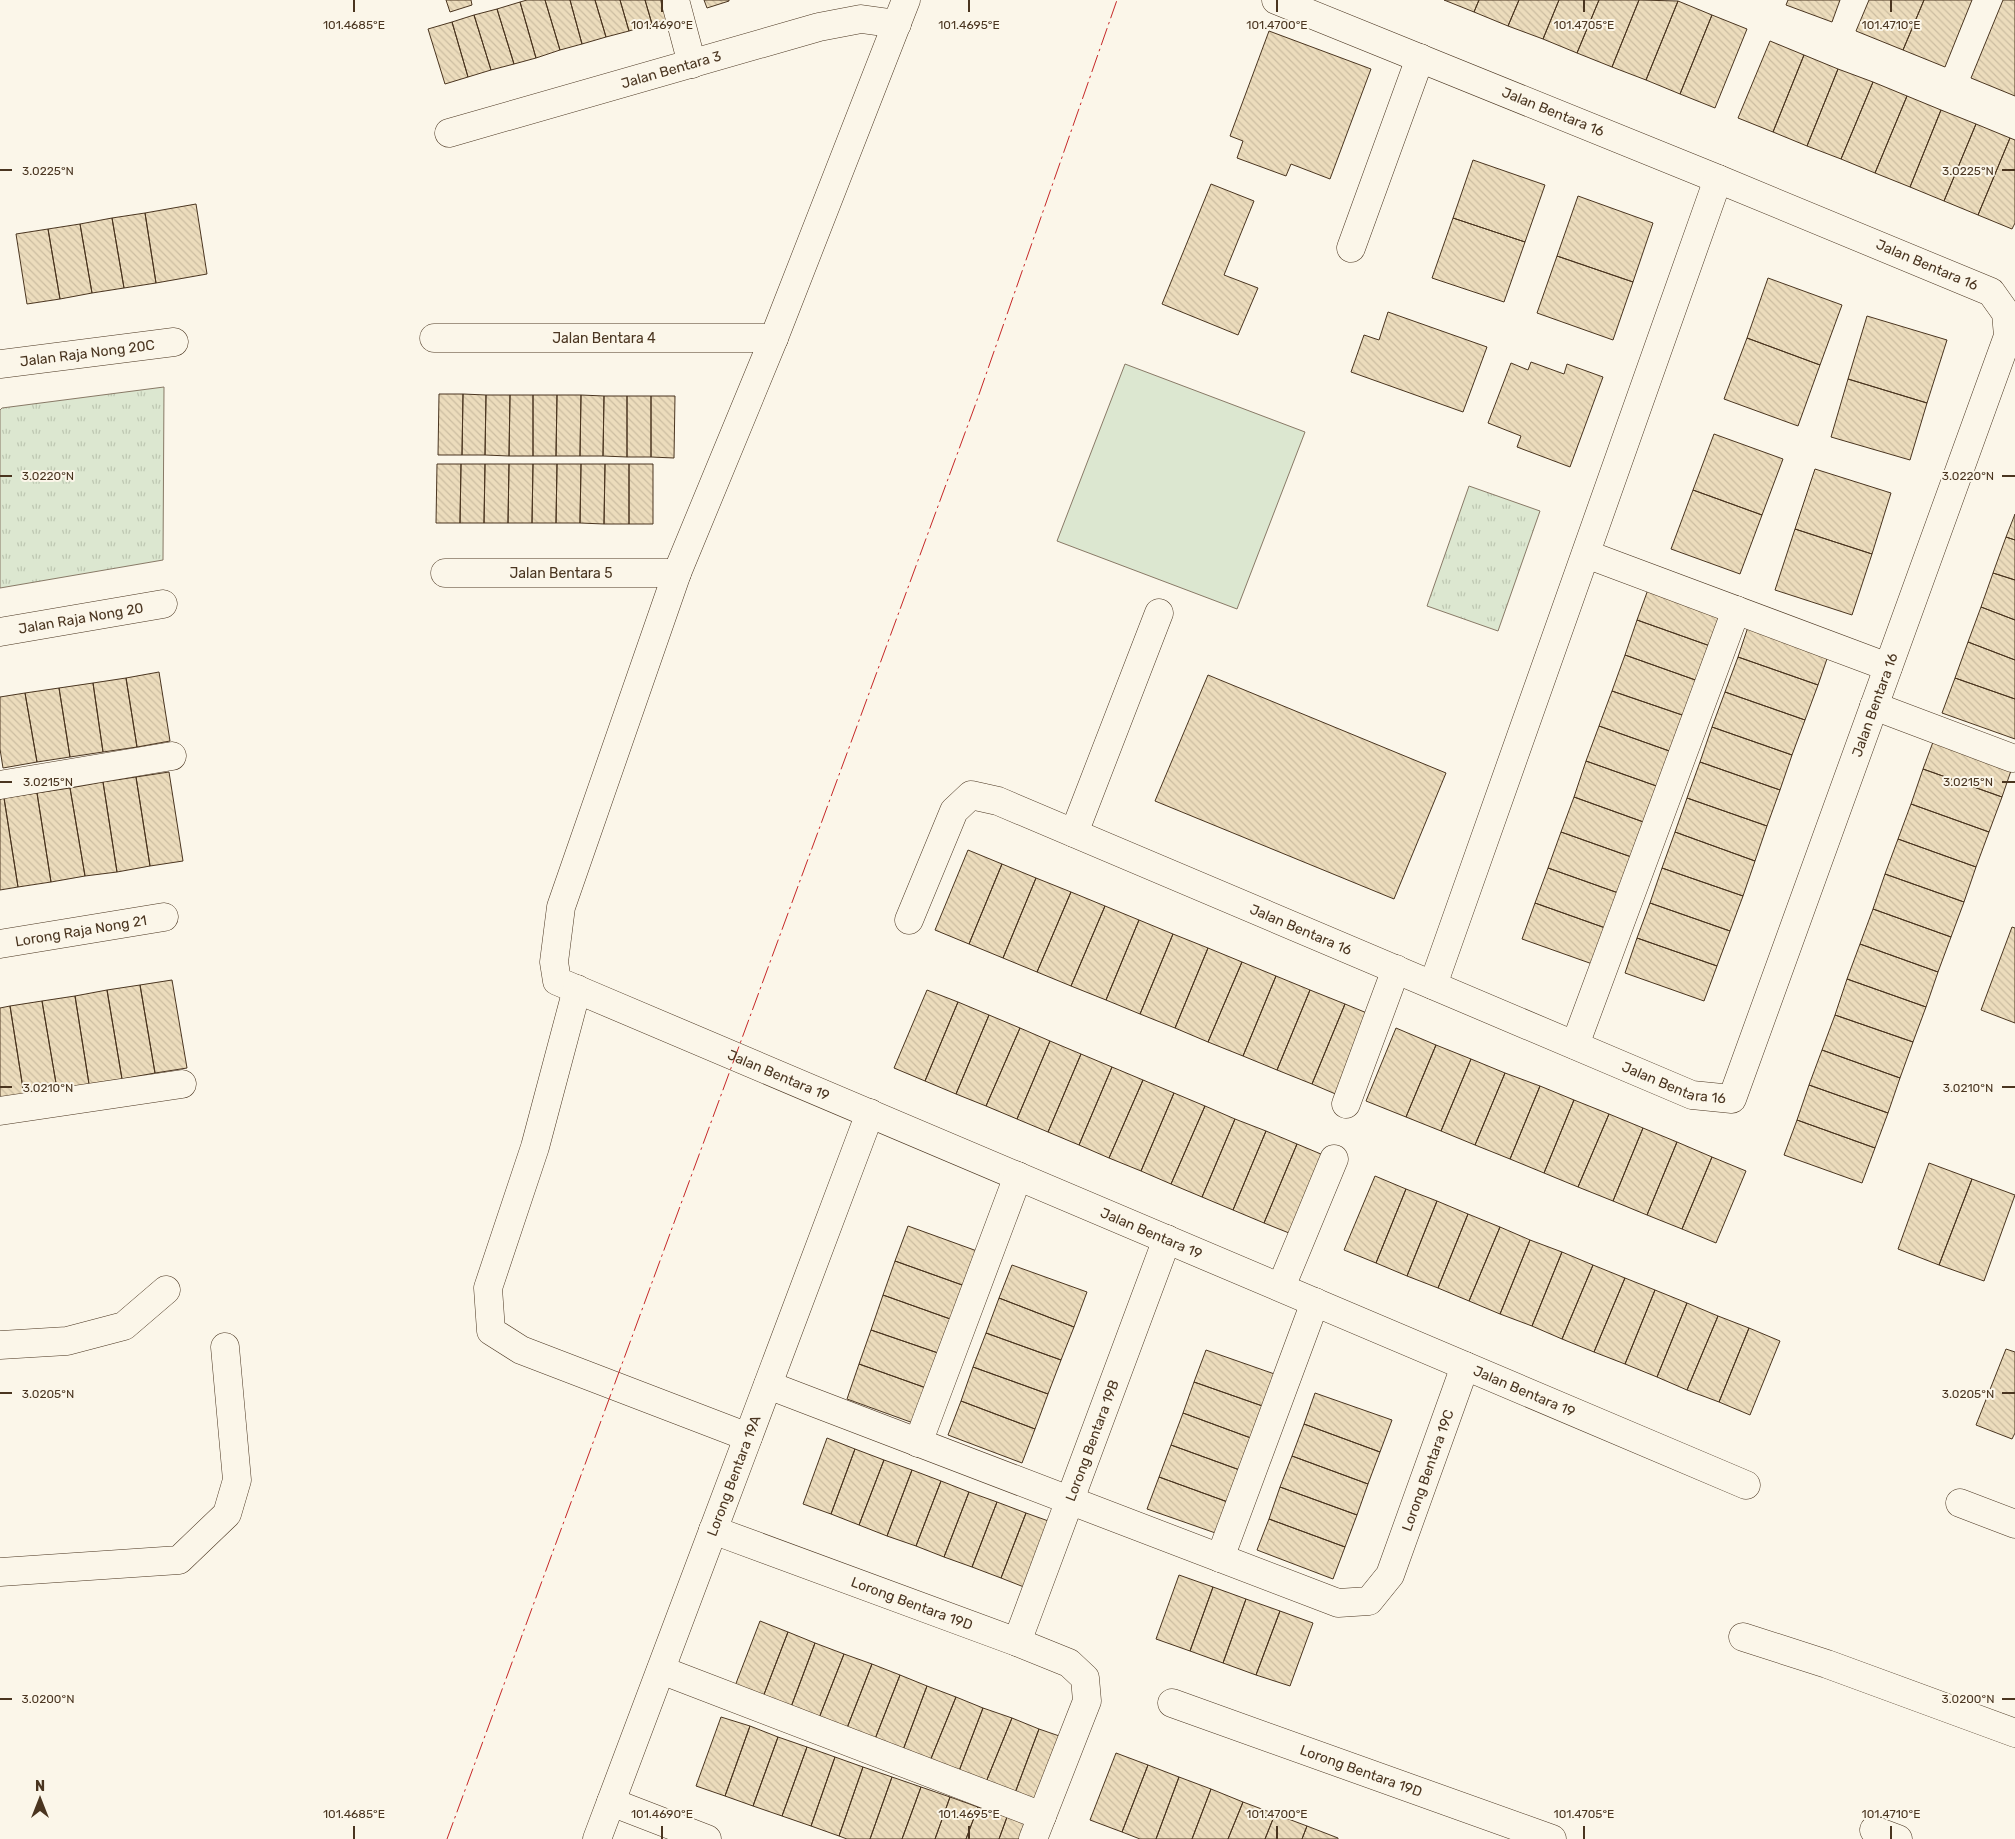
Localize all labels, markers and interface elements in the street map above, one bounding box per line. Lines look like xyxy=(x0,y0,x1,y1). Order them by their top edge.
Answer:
text: 101.4685°E xyxy=(323,18,385,32)
text: 101.4690°E xyxy=(631,18,693,32)
text: 101.4695°E xyxy=(938,18,1000,32)
text: 101.4700°E xyxy=(1246,18,1308,32)
text: 101.4705°E xyxy=(1554,18,1614,32)
text: 101.4710°E xyxy=(1862,18,1920,32)
street label: Jalan Bentara 3 xyxy=(619,47,723,92)
street label: Jalan Bentara 16 xyxy=(1499,84,1607,140)
text: 3.0225°N xyxy=(22,164,74,178)
text: 3.0225°N xyxy=(1942,164,1994,178)
street label: Jalan Bentara 16 xyxy=(1873,236,1981,294)
street label: Jalan Bentara 4 xyxy=(552,330,656,347)
street label: Jalan Raja Nong 20C xyxy=(19,336,156,370)
text: 3.0220°N xyxy=(22,469,74,483)
text: 3.0220°N xyxy=(1942,469,1994,483)
street label: Jalan Bentara 5 xyxy=(509,565,613,582)
street label: Jalan Raja Nong 20 xyxy=(17,599,145,637)
street label: Jalan Bentara 16 xyxy=(1848,651,1901,759)
text: 3.0215°N xyxy=(23,775,73,789)
text: 3.0215°N xyxy=(1943,775,1993,789)
street label: Jalan Bentara 16 xyxy=(1247,900,1355,959)
street label: Lorong Raja Nong 21 xyxy=(14,911,148,950)
street label: Jalan Bentara 19 xyxy=(725,1046,832,1104)
street label: Jalan Bentara 16 xyxy=(1619,1058,1727,1107)
text: 3.0210°N xyxy=(23,1081,73,1095)
text: 3.0210°N xyxy=(1943,1081,1993,1095)
street label: Jalan Bentara 19 xyxy=(1098,1204,1205,1262)
street label: Jalan Bentara 19 xyxy=(1471,1362,1578,1420)
street label: Lorong Bentara 19B xyxy=(1062,1377,1122,1504)
text: 3.0205°N xyxy=(22,1387,74,1401)
text: 3.0205°N xyxy=(1942,1387,1994,1401)
street label: Lorong Bentara 19C xyxy=(1398,1407,1457,1533)
street label: Lorong Bentara 19A xyxy=(703,1413,764,1539)
street label: Lorong Bentara 19D xyxy=(849,1573,975,1633)
text: 3.0200°N xyxy=(22,1692,74,1706)
text: 3.0200°N xyxy=(1942,1692,1994,1706)
street label: Lorong Bentara 19D xyxy=(1298,1741,1425,1800)
north arrow xyxy=(15,1774,65,1824)
text: N xyxy=(35,1778,45,1795)
text: 101.4685°E xyxy=(323,1807,385,1821)
text: 101.4690°E xyxy=(631,1807,693,1821)
text: 101.4695°E xyxy=(938,1807,1000,1821)
text: 101.4700°E xyxy=(1246,1807,1308,1821)
text: 101.4705°E xyxy=(1554,1807,1614,1821)
text: 101.4710°E xyxy=(1862,1807,1920,1821)

